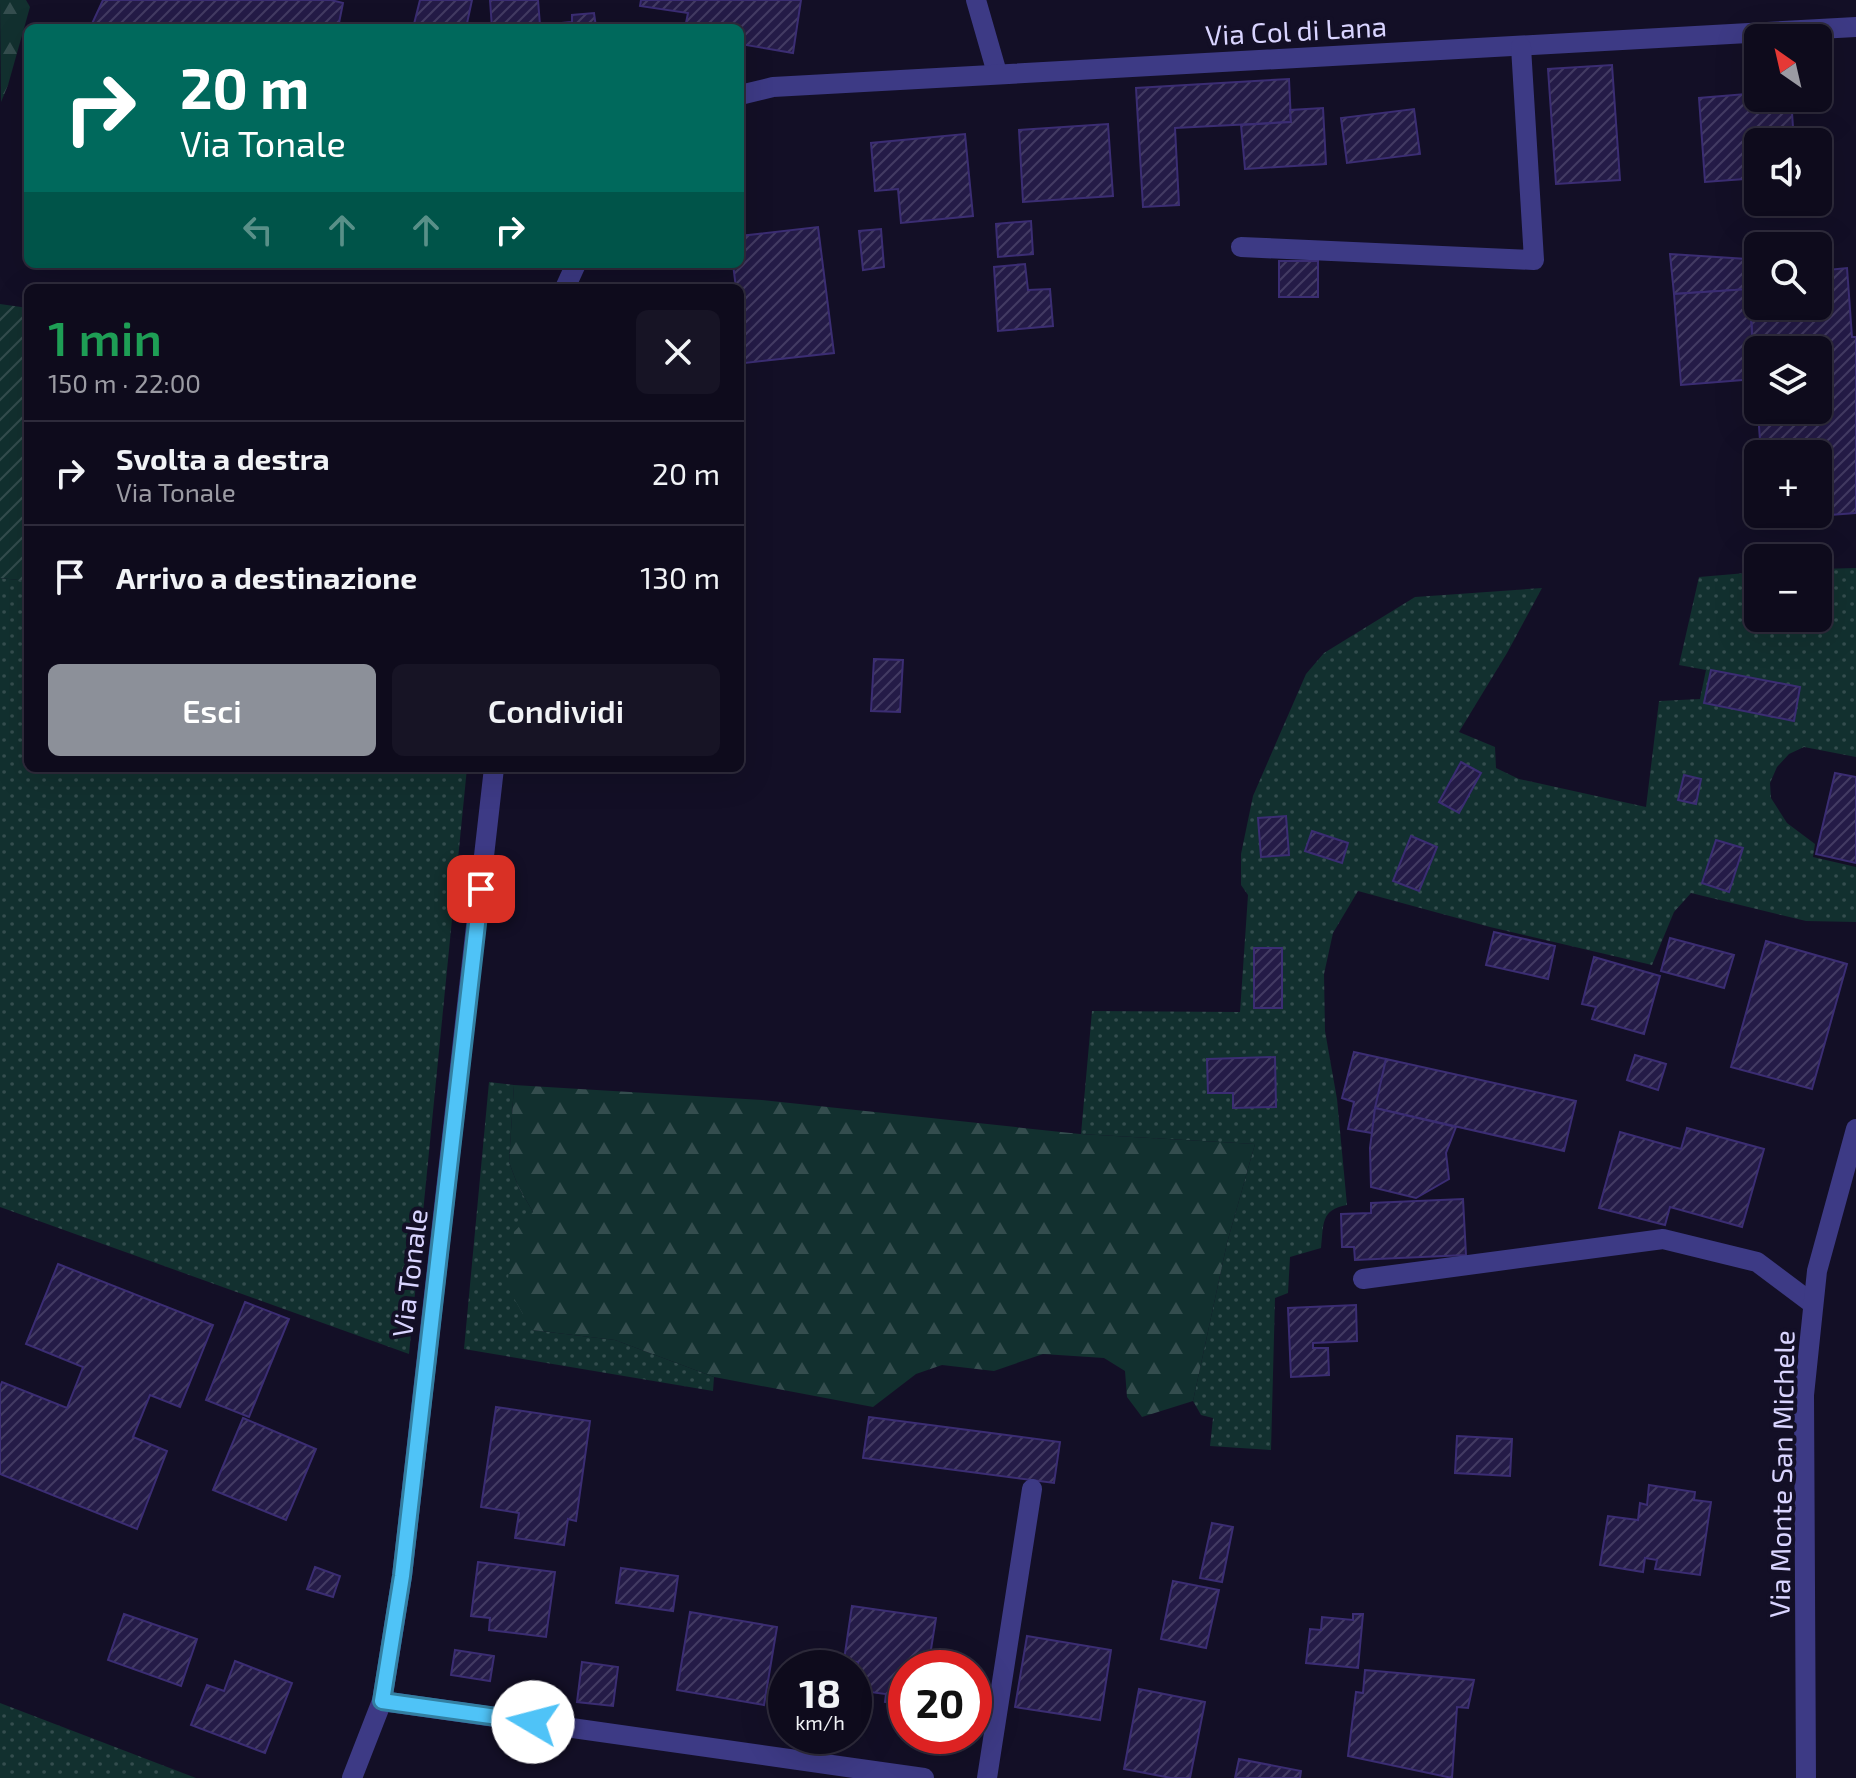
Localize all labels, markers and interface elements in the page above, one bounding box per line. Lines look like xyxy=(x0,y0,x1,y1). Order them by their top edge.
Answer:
street label: Via Col di Lana xyxy=(1204,8,1388,52)
north arrow xyxy=(1744,24,1832,112)
map controls xyxy=(1744,24,1832,632)
text: 20 m xyxy=(180,53,309,120)
icon: right xyxy=(48,56,152,160)
text: Via Tonale xyxy=(180,121,346,164)
button: sound xyxy=(1744,128,1832,216)
icon: left xyxy=(236,208,280,252)
icon: ahead xyxy=(320,208,364,252)
icon: ahead xyxy=(404,208,448,252)
icon: right xyxy=(488,208,532,252)
button: search xyxy=(1744,232,1832,320)
text: 1 min xyxy=(48,308,162,366)
button: close xyxy=(636,310,720,394)
button: layers xyxy=(1744,336,1832,424)
text: 150 m · 22:00 xyxy=(48,367,201,398)
text: Svolta a destra xyxy=(116,440,330,476)
button: + xyxy=(1744,440,1832,528)
icon: right xyxy=(48,451,92,495)
text: 20 m xyxy=(652,455,720,491)
text: Via Tonale xyxy=(116,476,236,507)
button: − xyxy=(1744,544,1832,632)
icon: arrive xyxy=(48,555,92,599)
text: Arrivo a destinazione xyxy=(116,559,417,595)
text: 130 m xyxy=(640,559,720,595)
button: Esci xyxy=(48,664,376,756)
button: Condividi xyxy=(392,664,720,756)
pin xyxy=(447,855,515,923)
icon: arrive xyxy=(459,867,503,911)
street label: Via Tonale xyxy=(384,1207,434,1339)
street label: Via Monte San Michele xyxy=(1761,1330,1801,1618)
speed limit sign: 20 xyxy=(888,1650,992,1754)
text: 18 xyxy=(799,1668,841,1716)
position arrow xyxy=(491,1680,575,1764)
text: km/h xyxy=(795,1710,845,1734)

